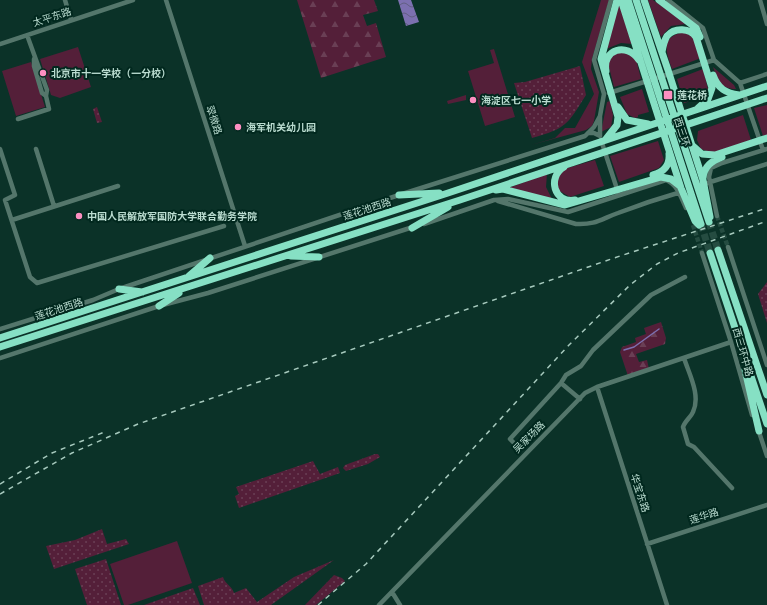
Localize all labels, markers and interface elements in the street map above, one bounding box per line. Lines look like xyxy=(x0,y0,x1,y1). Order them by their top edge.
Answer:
street label: 太平东路 xyxy=(31,6,73,28)
place label: 北京市十一学校（一分校） xyxy=(51,67,171,79)
marker: 北京市十一学校（一分校） xyxy=(38,68,48,78)
marker: 莲花桥 xyxy=(662,89,674,101)
place label: 莲花桥 xyxy=(677,90,707,101)
marker: 海淀区七一小学 xyxy=(468,95,478,105)
place label: 海淀区七一小学 xyxy=(481,95,551,106)
street label: 翠微路 xyxy=(204,104,224,136)
street label: 西三环 xyxy=(672,116,692,148)
place label: 海军机关幼儿园 xyxy=(246,121,316,133)
marker: 海军机关幼儿园 xyxy=(233,122,243,132)
street label: 莲花池西路 xyxy=(342,196,392,222)
marker: 中国人民解放军国防大学联合勤务学院 xyxy=(74,211,84,221)
place label: 中国人民解放军国防大学联合勤务学院 xyxy=(87,211,257,222)
street label: 莲花池西路 xyxy=(34,296,84,322)
street label: 西三环中路 xyxy=(731,326,755,378)
street label: 吴家场路 xyxy=(511,419,547,455)
street label: 华宝东路 xyxy=(629,472,651,514)
street label: 莲华路 xyxy=(688,506,720,526)

